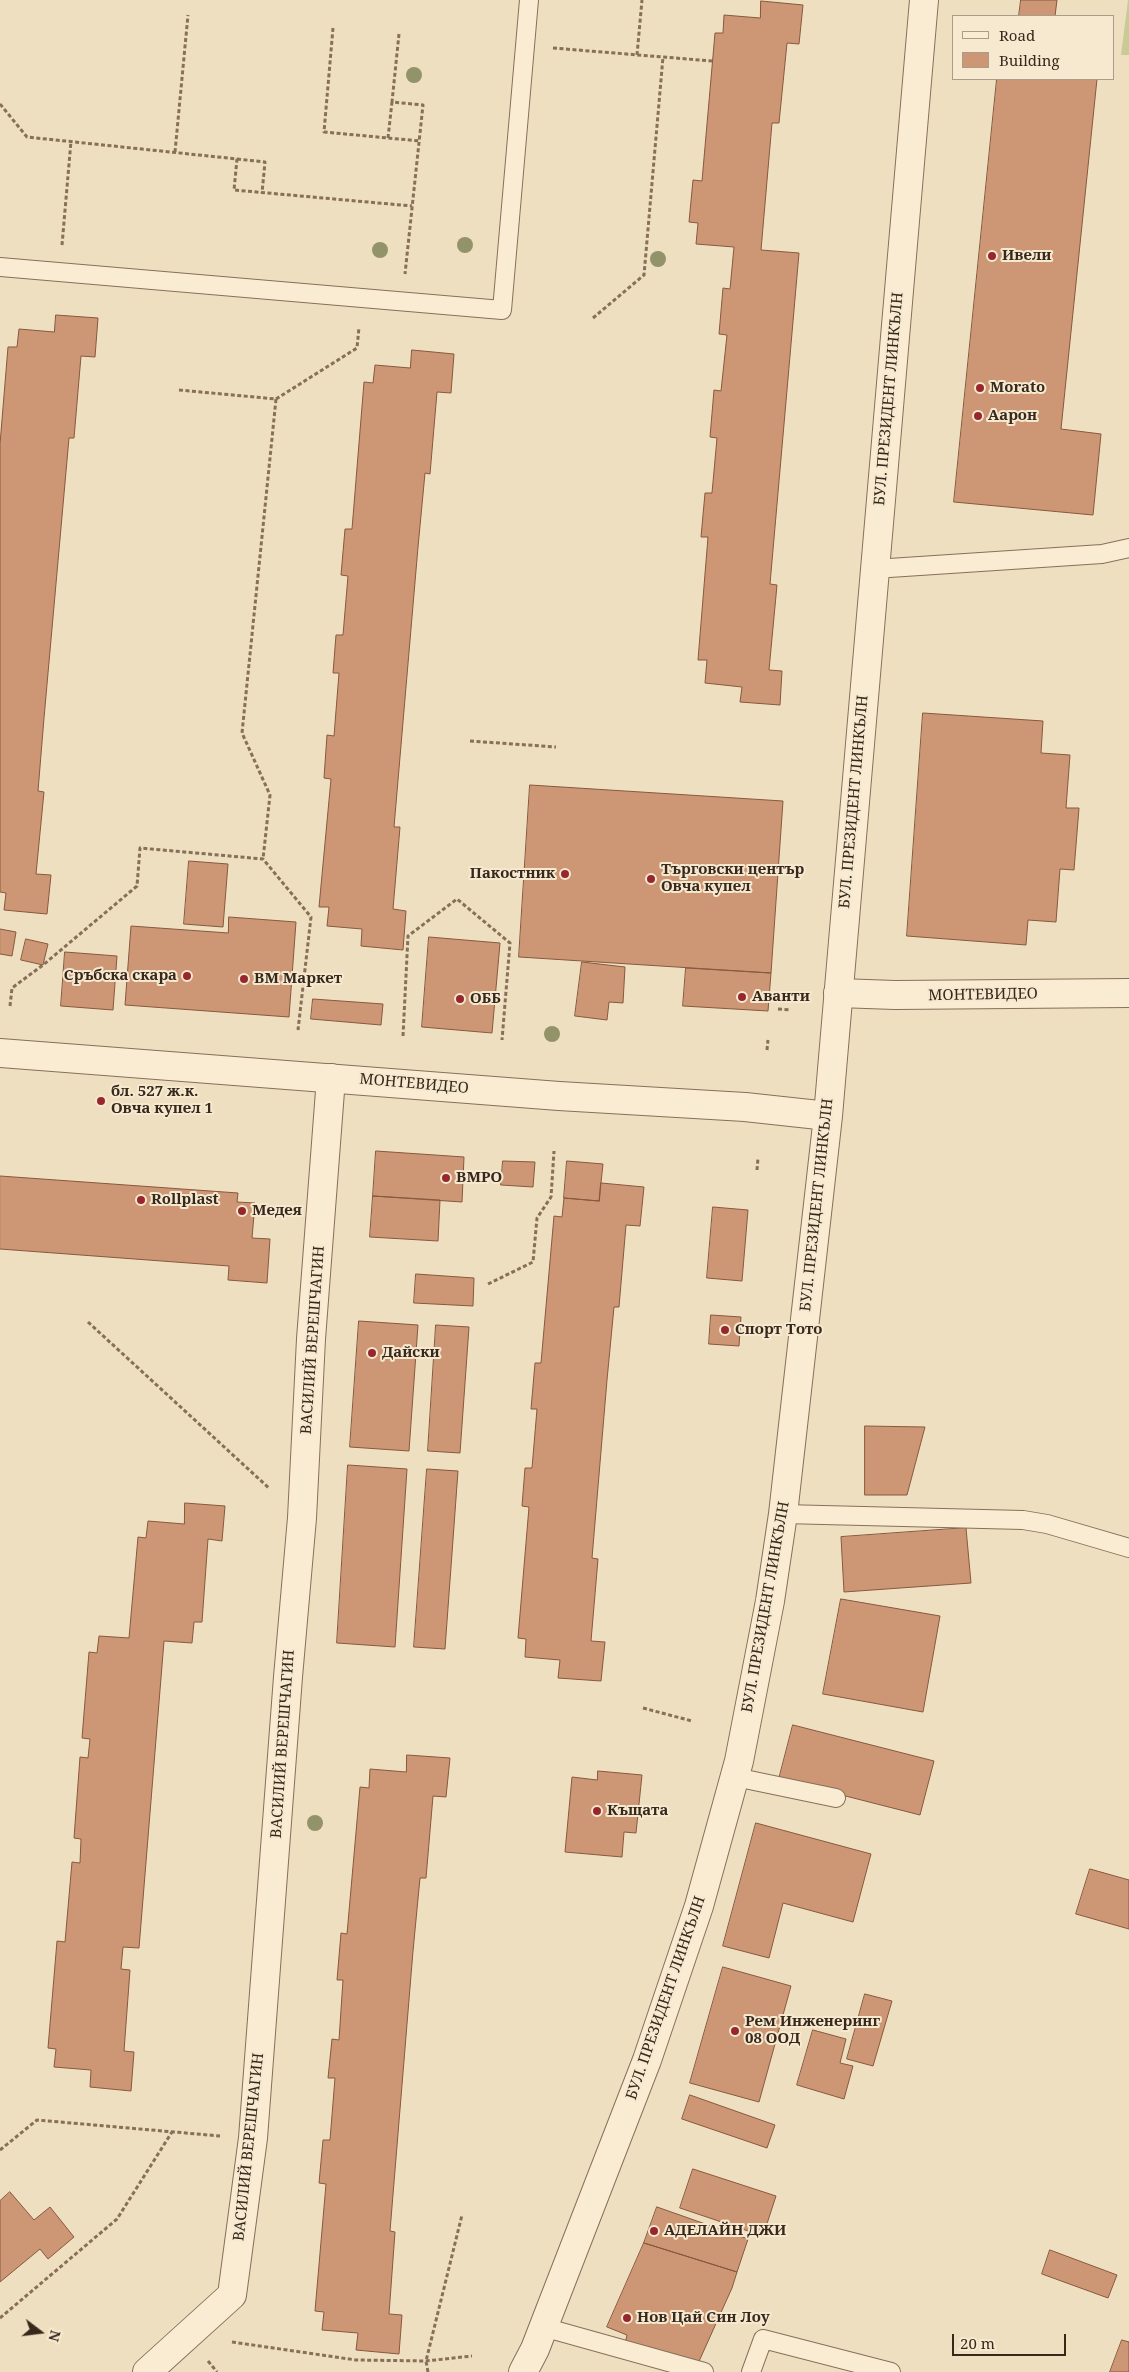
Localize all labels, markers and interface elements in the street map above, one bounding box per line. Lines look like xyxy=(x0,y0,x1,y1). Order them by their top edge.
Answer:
legend xyxy=(952,15,1114,80)
text: Road xyxy=(999,25,1035,45)
text: Building xyxy=(999,50,1060,70)
place label: Ивели xyxy=(1002,247,1051,265)
marker: Ивели xyxy=(986,250,998,262)
street label: БУЛ. ПРЕЗИДЕНТ ЛИНКЪЛН xyxy=(871,291,907,507)
place label: Morato xyxy=(990,379,1045,397)
marker: Morato xyxy=(974,382,986,394)
place label: Аарон xyxy=(988,407,1037,425)
marker: Аарон xyxy=(972,410,984,422)
street label: БУЛ. ПРЕЗИДЕНТ ЛИНКЪЛН xyxy=(836,694,872,910)
place label: Търговски център Овча купел xyxy=(661,861,804,896)
place label: Пакостник xyxy=(470,865,555,883)
marker: Пакостник xyxy=(559,868,571,880)
marker: Търговски център Овча купел xyxy=(645,873,657,885)
place label: Сръбска скара xyxy=(64,967,177,985)
marker: Сръбска скара xyxy=(181,970,193,982)
place label: ВМ Маркет xyxy=(254,970,342,988)
marker: ВМ Маркет xyxy=(238,973,250,985)
street label: МОНТЕВИДЕО xyxy=(928,985,1038,1005)
place label: Аванти xyxy=(752,988,810,1006)
place label: ОББ xyxy=(470,990,501,1008)
marker: Аванти xyxy=(736,991,748,1003)
marker: ОББ xyxy=(454,993,466,1005)
street label: МОНТЕВИДЕО xyxy=(359,1070,469,1098)
place label: бл. 527 ж.к. Овча купел 1 xyxy=(111,1083,213,1118)
marker: бл. 527 ж.к. Овча купел 1 xyxy=(95,1095,107,1107)
street label: БУЛ. ПРЕЗИДЕНТ ЛИНКЪЛН xyxy=(797,1098,837,1312)
place label: ВМРО xyxy=(456,1169,502,1187)
marker: ВМРО xyxy=(440,1172,452,1184)
place label: Rollplast xyxy=(151,1191,219,1209)
marker: Rollplast xyxy=(135,1194,147,1206)
place label: Медея xyxy=(252,1202,302,1220)
marker: Медея xyxy=(236,1205,248,1217)
street label: ВАСИЛИЙ ВЕРЕШЧАГИН xyxy=(297,1245,329,1435)
place label: Спорт Тото xyxy=(735,1321,822,1339)
marker: Спорт Тото xyxy=(719,1324,731,1336)
place label: Дайски xyxy=(382,1344,440,1362)
marker: Дайски xyxy=(366,1347,378,1359)
street label: БУЛ. ПРЕЗИДЕНТ ЛИНКЪЛН xyxy=(739,1500,793,1714)
street label: ВАСИЛИЙ ВЕРЕШЧАГИН xyxy=(267,1649,299,1839)
place label: Къщата xyxy=(607,1802,668,1820)
marker: Къщата xyxy=(591,1805,603,1817)
street label: БУЛ. ПРЕЗИДЕНТ ЛИНКЪЛН xyxy=(623,1894,709,2102)
place label: Рем Инженеринг 08 ООД xyxy=(745,2013,880,2048)
marker: Рем Инженеринг 08 ООД xyxy=(729,2025,741,2037)
street label: ВАСИЛИЙ ВЕРЕШЧАГИН xyxy=(230,2052,268,2242)
place label: АДЕЛАЙН ДЖИ xyxy=(664,2222,786,2240)
marker: АДЕЛАЙН ДЖИ xyxy=(648,2225,660,2237)
north arrow xyxy=(15,2307,65,2357)
place label: Нов Цай Син Лоу xyxy=(637,2309,770,2327)
marker: Нов Цай Син Лоу xyxy=(621,2312,633,2324)
scale bar xyxy=(954,2324,1068,2356)
text: N xyxy=(44,2328,66,2344)
text: 20 m xyxy=(960,2333,995,2353)

